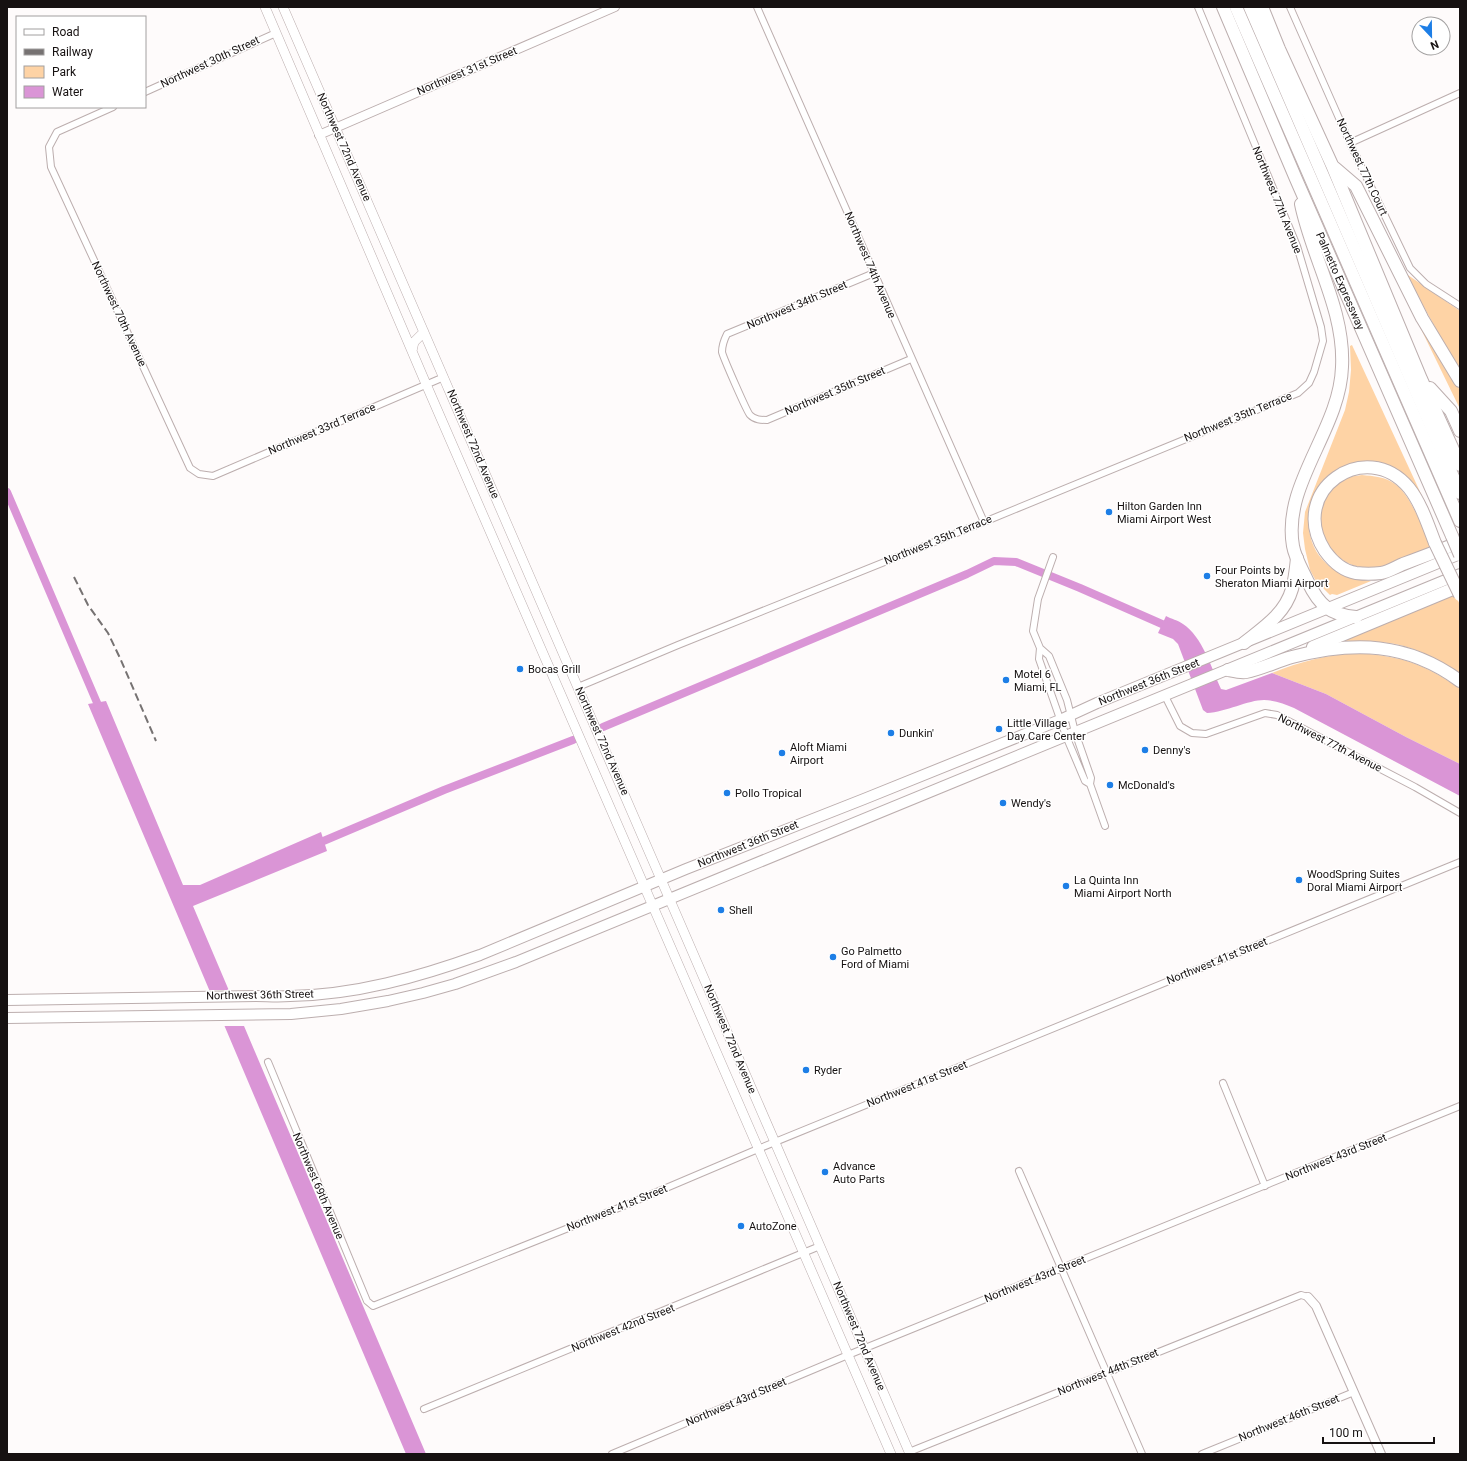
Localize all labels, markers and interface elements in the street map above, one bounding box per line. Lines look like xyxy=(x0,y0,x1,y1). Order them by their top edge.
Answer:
legend xyxy=(16,16,146,108)
north arrow xyxy=(1411,16,1451,56)
text: Road xyxy=(52,25,80,39)
street label: Northwest 30th Street xyxy=(158,33,262,91)
text: N xyxy=(1428,37,1441,52)
street label: Northwest 31st Street xyxy=(415,44,519,98)
text: Railway xyxy=(52,45,93,59)
text: Park xyxy=(52,65,77,79)
text: Water xyxy=(52,85,83,99)
street label: Northwest 72nd Avenue xyxy=(314,91,374,203)
street label: Northwest 77th Court xyxy=(1334,116,1390,218)
street label: Northwest 77th Avenue xyxy=(1250,144,1305,256)
street label: Northwest 74th Avenue xyxy=(842,210,898,320)
street label: Palmetto Expressway xyxy=(1313,230,1368,332)
street label: Northwest 70th Avenue xyxy=(89,259,149,369)
street label: Northwest 34th Street xyxy=(745,278,849,332)
street label: Northwest 35th Street xyxy=(783,364,887,418)
street label: Northwest 72nd Avenue xyxy=(444,388,502,501)
street label: Northwest 35th Terrace xyxy=(1182,389,1294,445)
street label: Northwest 33rd Terrace xyxy=(266,400,378,458)
place label: Hilton Garden Inn Miami Airport West xyxy=(1117,500,1212,526)
marker: Hilton Garden Inn Miami Airport West xyxy=(1104,507,1114,517)
street label: Northwest 35th Terrace xyxy=(882,512,994,568)
place label: Four Points by Sheraton Miami Airport xyxy=(1215,564,1329,590)
marker: Four Points by Sheraton Miami Airport xyxy=(1202,571,1212,581)
street label: Northwest 36th Street xyxy=(1097,656,1202,708)
place label: Bocas Grill xyxy=(528,663,581,676)
marker: Bocas Grill xyxy=(515,664,525,674)
place label: Motel 6 Miami, FL xyxy=(1014,668,1062,694)
marker: Motel 6 Miami, FL xyxy=(1001,675,1011,685)
street label: Northwest 72nd Avenue xyxy=(572,685,632,797)
street label: Northwest 77th Avenue xyxy=(1276,711,1384,775)
place label: Little Village Day Care Center xyxy=(1007,717,1086,743)
marker: Little Village Day Care Center xyxy=(994,724,1004,734)
place label: Dunkin' xyxy=(899,727,934,740)
marker: Dunkin' xyxy=(886,728,896,738)
place label: Aloft Miami Airport xyxy=(790,741,847,767)
place label: Denny's xyxy=(1153,744,1191,757)
marker: Denny's xyxy=(1140,745,1150,755)
marker: Aloft Miami Airport xyxy=(777,748,787,758)
place label: McDonald's xyxy=(1118,779,1175,792)
marker: McDonald's xyxy=(1105,780,1115,790)
place label: Pollo Tropical xyxy=(735,787,802,800)
marker: Pollo Tropical xyxy=(722,788,732,798)
place label: Wendy's xyxy=(1011,797,1051,810)
marker: Wendy's xyxy=(998,798,1008,808)
street label: Northwest 36th Street xyxy=(696,818,801,870)
place label: WoodSpring Suites Doral Miami Airport xyxy=(1307,868,1403,894)
place label: La Quinta Inn Miami Airport North xyxy=(1074,874,1171,900)
marker: WoodSpring Suites Doral Miami Airport xyxy=(1294,875,1304,885)
marker: La Quinta Inn Miami Airport North xyxy=(1061,881,1071,891)
place label: Shell xyxy=(729,904,753,917)
marker: Shell xyxy=(716,905,726,915)
street label: Northwest 41st Street xyxy=(1165,935,1270,987)
place label: Go Palmetto Ford of Miami xyxy=(841,945,909,971)
marker: Go Palmetto Ford of Miami xyxy=(828,952,838,962)
street label: Northwest 72nd Avenue xyxy=(701,983,759,1096)
street label: Northwest 36th Street xyxy=(206,988,314,1002)
street label: Northwest 41st Street xyxy=(865,1058,970,1110)
place label: Ryder xyxy=(814,1064,842,1077)
marker: Ryder xyxy=(801,1065,811,1075)
street label: Northwest 69th Avenue xyxy=(290,1131,346,1241)
street label: Northwest 43rd Street xyxy=(1284,1131,1389,1183)
place label: Advance Auto Parts xyxy=(833,1160,885,1186)
marker: Advance Auto Parts xyxy=(820,1167,830,1177)
street label: Northwest 41st Street xyxy=(565,1182,670,1234)
place label: AutoZone xyxy=(749,1220,797,1233)
marker: AutoZone xyxy=(736,1221,746,1231)
street label: Northwest 43rd Street xyxy=(983,1253,1088,1305)
street label: Northwest 72nd Avenue xyxy=(830,1280,888,1393)
street label: Northwest 42nd Street xyxy=(569,1301,677,1355)
street label: Northwest 44th Street xyxy=(1056,1346,1161,1398)
street label: Northwest 43rd Street xyxy=(684,1375,789,1429)
street label: Northwest 46th Street xyxy=(1237,1392,1342,1444)
scale bar xyxy=(1323,1419,1434,1445)
text: 100 m xyxy=(1329,1426,1363,1440)

